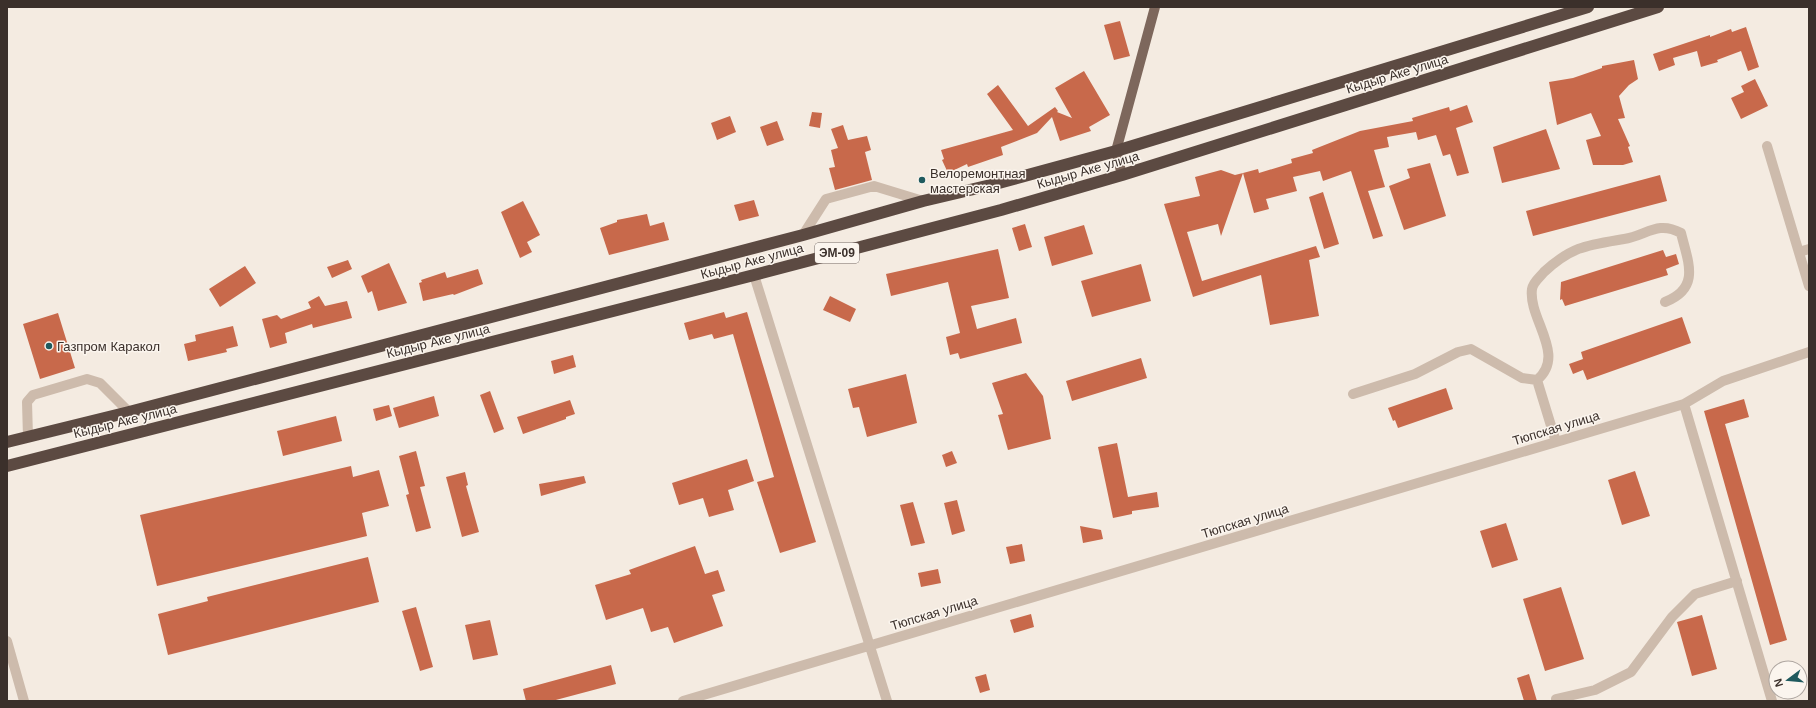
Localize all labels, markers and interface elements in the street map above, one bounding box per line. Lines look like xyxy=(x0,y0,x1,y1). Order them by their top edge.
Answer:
street label: Кыдыр Аке улица xyxy=(1344,51,1450,97)
street label: Кыдыр Аке улица xyxy=(1035,148,1142,192)
place label: Велоремонтная мастерская xyxy=(930,166,1026,196)
marker: Велоремонтная мастерская xyxy=(917,175,927,185)
street label: Кыдыр Аке улица xyxy=(699,240,806,282)
road number: ЭМ-09 xyxy=(815,243,859,263)
street label: Кыдыр Аке улица xyxy=(385,321,492,361)
place label: Газпром Каракол xyxy=(57,339,160,354)
marker: Газпром Каракол xyxy=(44,341,54,351)
street label: Кыдыр Аке улица xyxy=(72,401,179,441)
street label: Тюпская улица xyxy=(1511,407,1602,448)
street label: Тюпская улица xyxy=(1200,500,1291,541)
street label: Тюпская улица xyxy=(889,592,980,633)
north arrow xyxy=(1768,660,1808,700)
text: N xyxy=(1772,677,1785,688)

